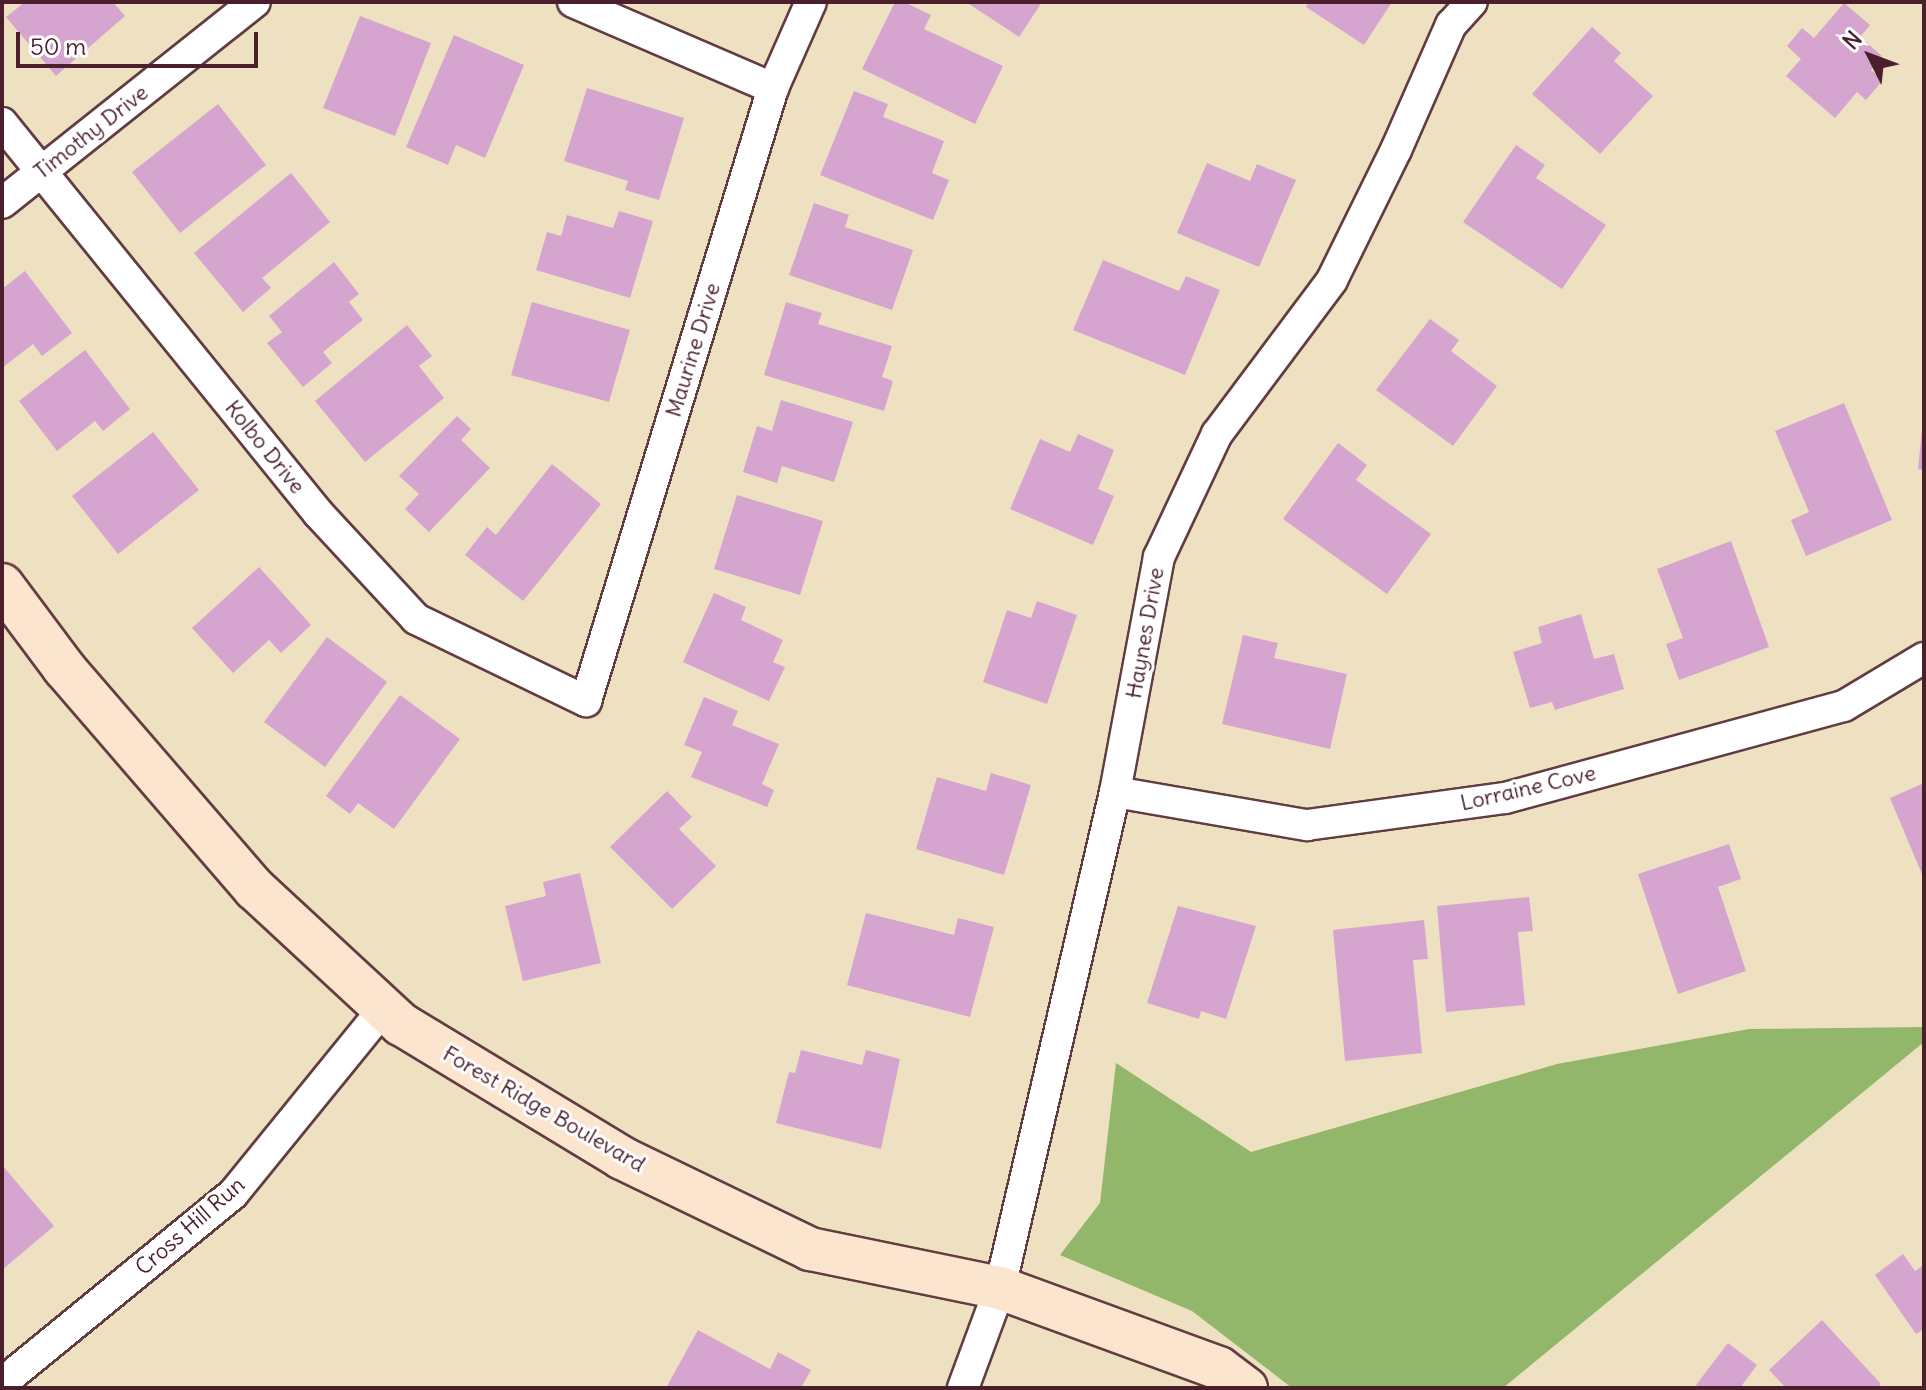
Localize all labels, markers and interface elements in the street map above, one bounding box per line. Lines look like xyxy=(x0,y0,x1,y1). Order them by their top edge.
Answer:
scale bar xyxy=(20,16,262,66)
north arrow xyxy=(1830,16,1910,96)
text: N xyxy=(1837,25,1868,55)
text: 50 m xyxy=(30,31,86,61)
street label: Timothy Drive xyxy=(29,79,153,185)
street label: Maurine Drive xyxy=(660,280,726,420)
street label: Kolbo Drive xyxy=(219,395,311,499)
street label: Haynes Drive xyxy=(1120,565,1170,701)
street label: Lorraine Cove xyxy=(1458,760,1598,816)
street label: Forest Ridge Boulevard xyxy=(438,1040,650,1178)
street label: Cross Hill Run xyxy=(130,1171,250,1281)

